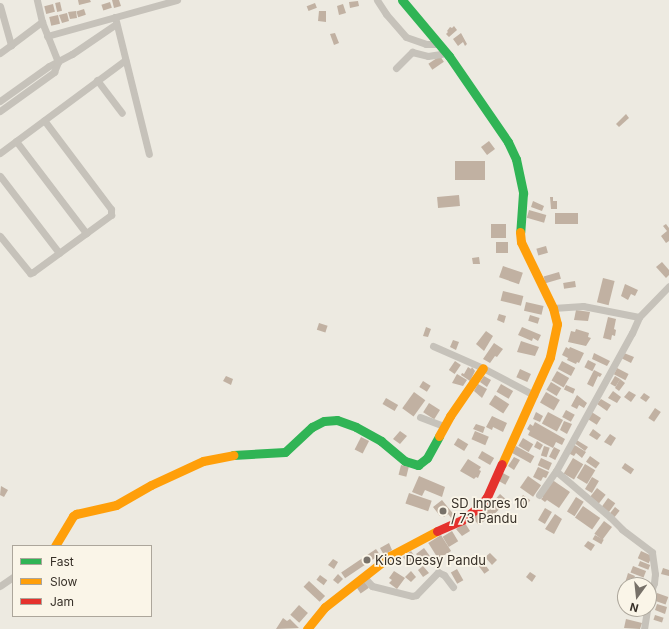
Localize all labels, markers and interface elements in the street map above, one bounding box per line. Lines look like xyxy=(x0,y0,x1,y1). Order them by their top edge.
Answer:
place label: SD Inpres 10 / 73 Pandu xyxy=(451,496,528,527)
marker: SD Inpres 10 / 73 Pandu xyxy=(438,506,448,516)
legend xyxy=(12,545,152,617)
place label: Kios Dessy Pandu xyxy=(375,552,486,568)
text: Fast xyxy=(50,554,74,569)
marker: Kios Dessy Pandu xyxy=(362,555,372,565)
text: Slow xyxy=(50,574,77,589)
north arrow xyxy=(617,577,657,617)
text: Jam xyxy=(50,594,74,609)
text: N xyxy=(628,600,640,615)

